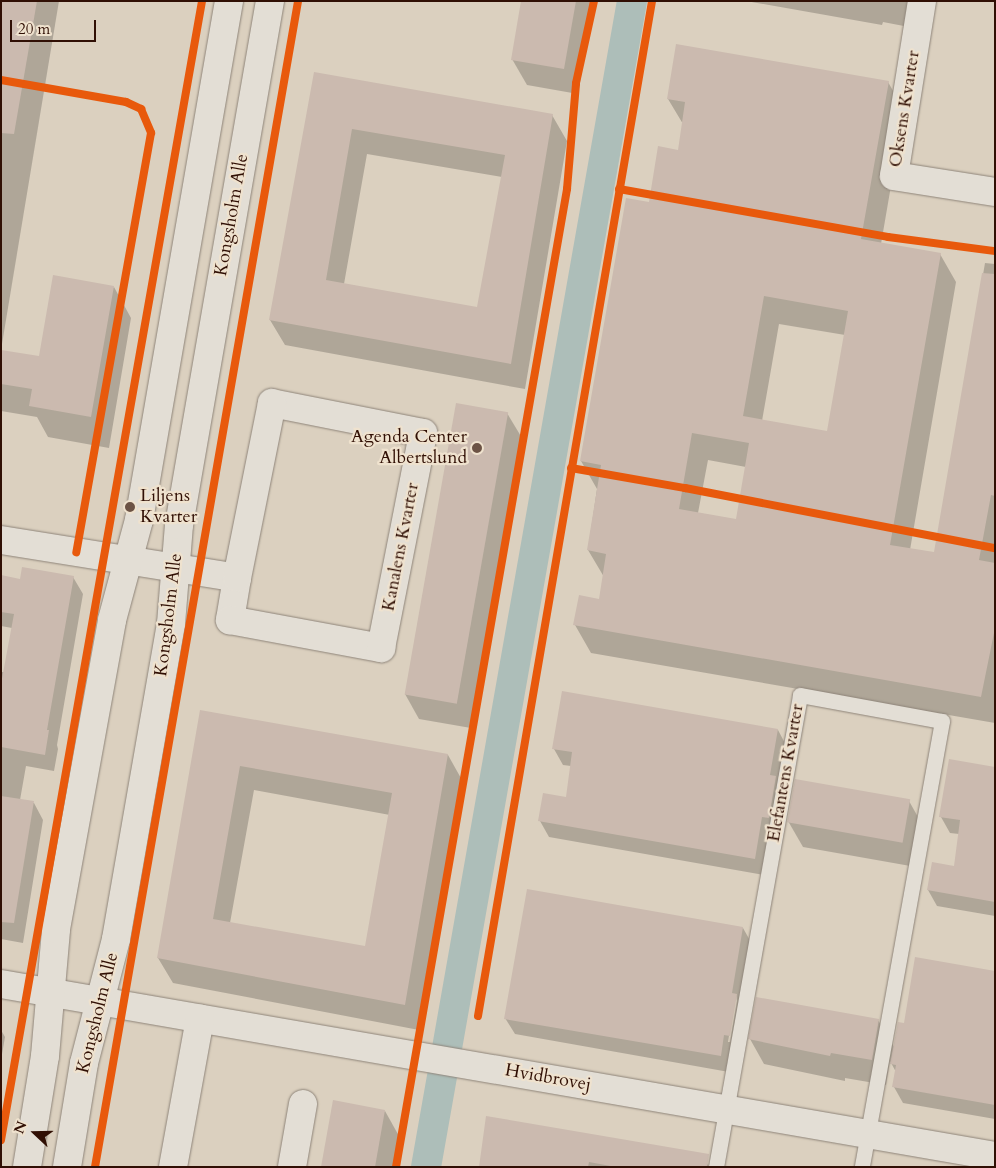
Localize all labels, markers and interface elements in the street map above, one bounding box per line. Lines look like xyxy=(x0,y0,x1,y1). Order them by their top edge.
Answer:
scale bar xyxy=(12,10,99,42)
text: 20 m xyxy=(18,19,50,39)
street label: Oksens Kvarter xyxy=(885,49,925,169)
street label: Kongsholm Alle xyxy=(211,152,253,278)
place label: Agenda Center Albertslund xyxy=(351,427,467,469)
marker: Agenda Center Albertslund xyxy=(471,442,483,454)
street label: Kanalens Kvarter xyxy=(378,481,424,613)
place label: Liljens Kvarter xyxy=(140,486,197,528)
marker: Liljens Kvarter xyxy=(124,501,136,513)
street label: Kongsholm Alle xyxy=(151,552,187,678)
street label: Elefantens Kvarter xyxy=(763,702,809,844)
street label: Kongsholm Alle xyxy=(73,950,123,1076)
street label: Hvidbrovej xyxy=(503,1060,593,1096)
north arrow xyxy=(10,1108,60,1158)
text: N xyxy=(9,1118,32,1137)

